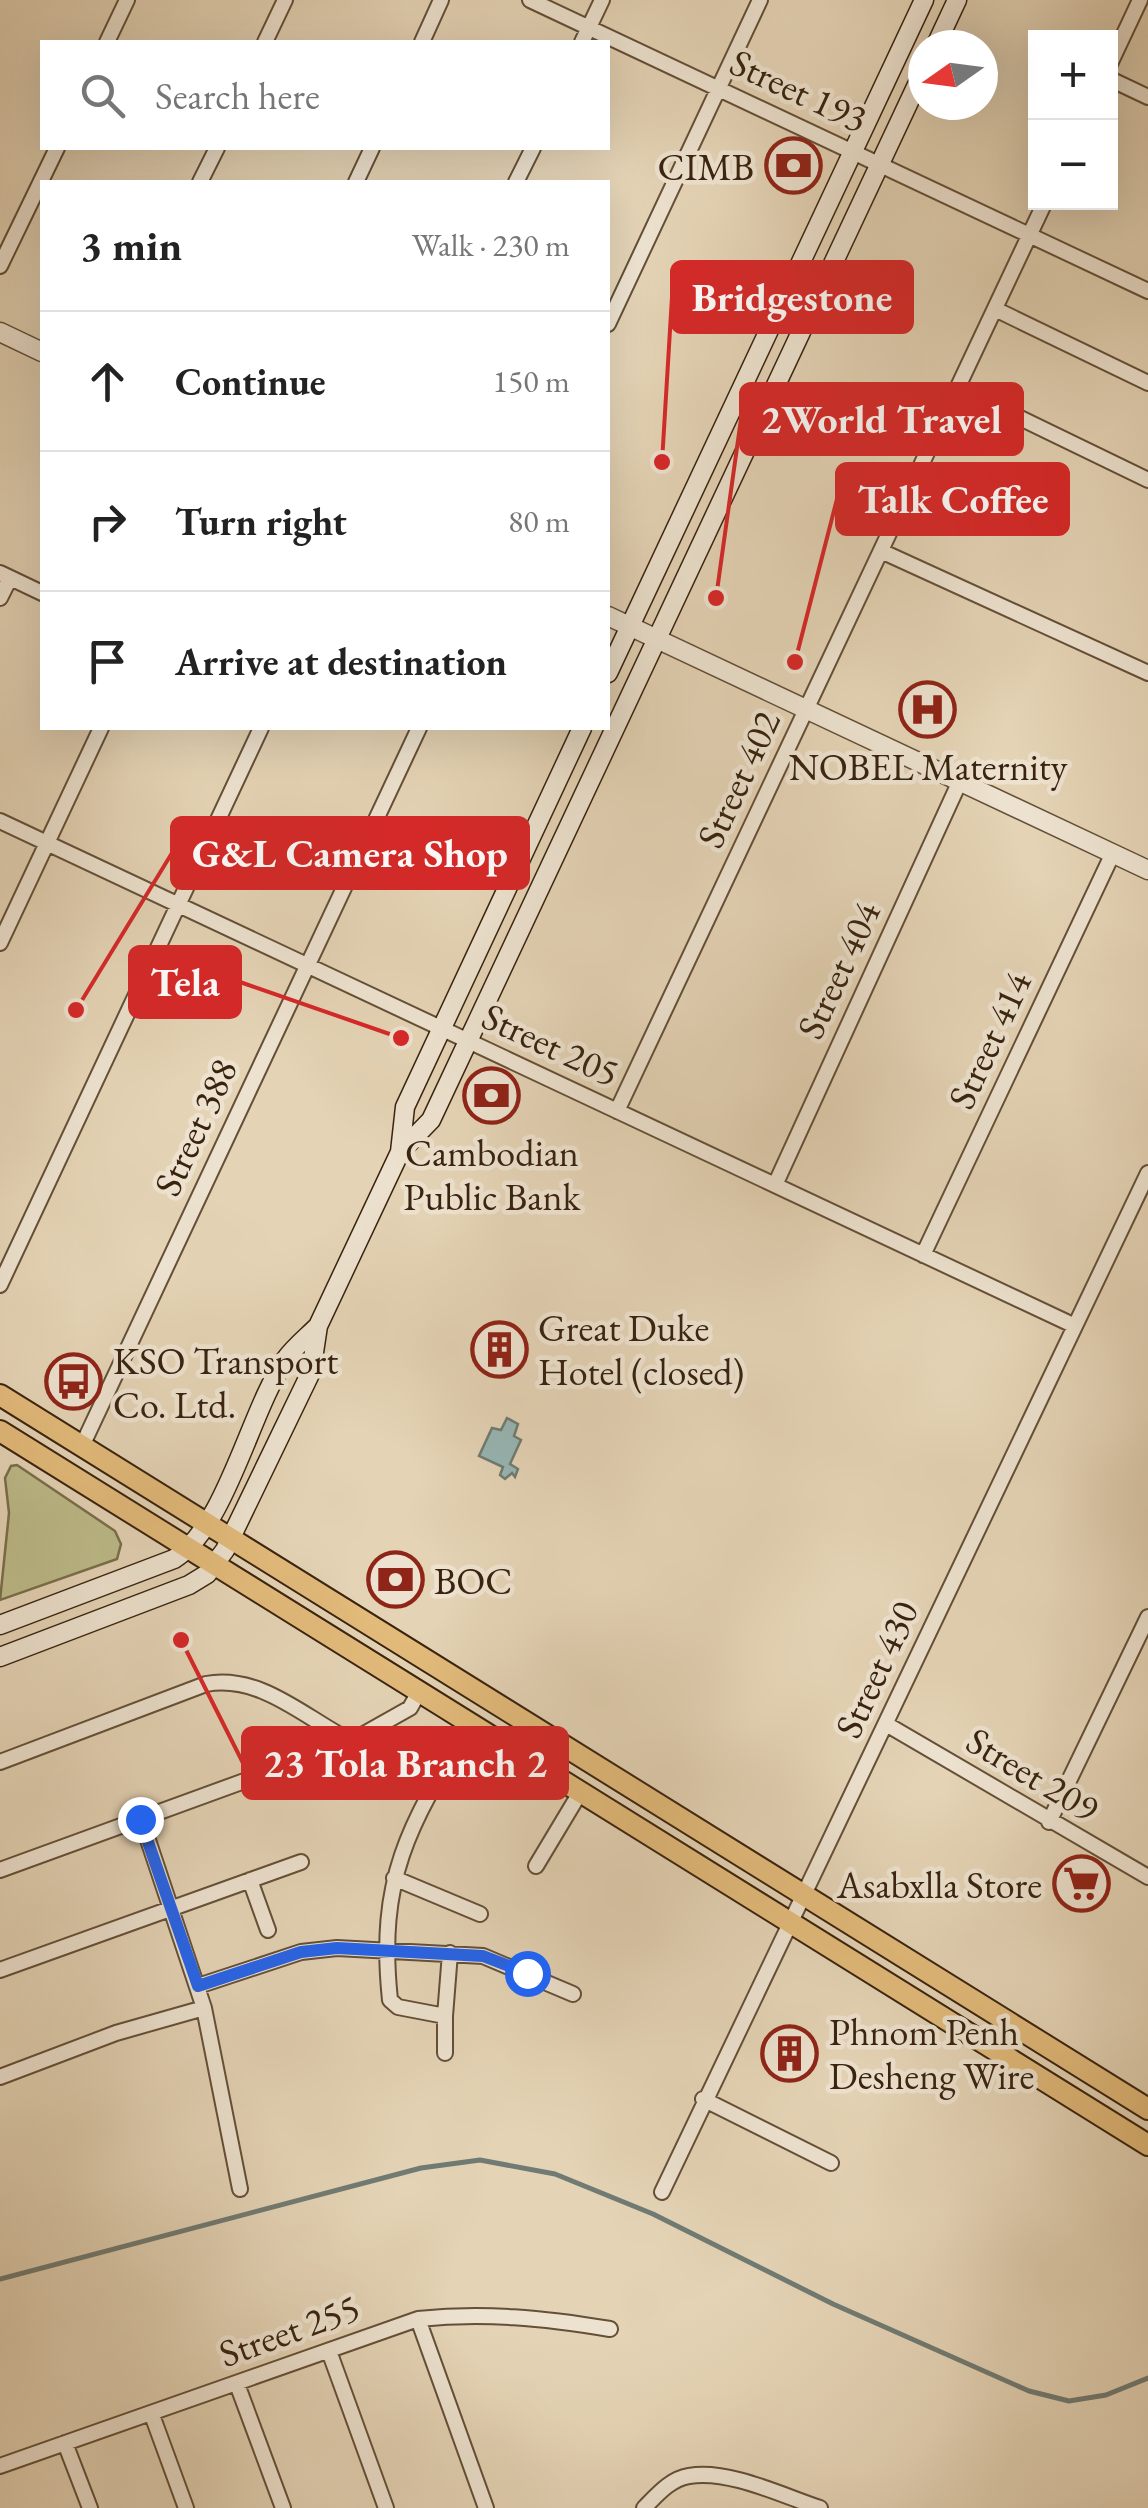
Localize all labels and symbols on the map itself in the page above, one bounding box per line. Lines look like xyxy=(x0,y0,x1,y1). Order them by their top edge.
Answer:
north arrow xyxy=(908,30,998,120)
street label: Street 193 xyxy=(723,37,875,143)
bank icon: CIMB xyxy=(763,136,823,196)
place label: CIMB xyxy=(658,142,754,191)
callout: Bridgestone xyxy=(672,262,912,332)
text: Bridgestone xyxy=(692,271,892,323)
callout: 2World Travel xyxy=(741,384,1022,454)
text: 2World Travel xyxy=(760,393,1002,445)
callout: Talk Coffee xyxy=(837,464,1068,534)
text: Talk Coffee xyxy=(857,473,1049,525)
hospital icon: NOBEL Maternity xyxy=(898,679,958,739)
street label: Street 402 xyxy=(685,703,791,855)
place label: NOBEL Maternity xyxy=(789,742,1068,791)
callout: G&L Camera Shop xyxy=(172,818,528,888)
text: G&L Camera Shop xyxy=(192,827,508,879)
street label: Street 404 xyxy=(785,893,891,1046)
callout: Tela xyxy=(130,947,240,1017)
text: Tela xyxy=(150,956,220,1008)
street label: Street 414 xyxy=(936,963,1042,1116)
street label: Street 205 xyxy=(475,991,627,1097)
street label: Street 388 xyxy=(142,1051,248,1203)
bank icon: Cambodian Public Bank xyxy=(462,1065,522,1125)
place label: Cambodian Public Bank xyxy=(404,1128,582,1221)
place label: Great Duke Hotel (closed) xyxy=(538,1303,744,1396)
building icon: Great Duke Hotel (closed) xyxy=(469,1319,529,1379)
place label: KSO Transport Co. Ltd. xyxy=(113,1336,338,1429)
bus stop icon: KSO Transport Co. Ltd. xyxy=(44,1352,104,1412)
bank icon: BOC xyxy=(365,1550,425,1610)
place label: BOC xyxy=(434,1556,512,1605)
street label: Street 430 xyxy=(823,1593,929,1745)
street label: Street 209 xyxy=(958,1715,1108,1833)
callout: 23 Tola Branch 2 xyxy=(243,1728,567,1798)
text: 23 Tola Branch 2 xyxy=(263,1737,547,1789)
route end xyxy=(118,1797,164,1843)
supermarket icon: Asabxlla Store xyxy=(1051,1854,1111,1914)
place label: Asabxlla Store xyxy=(836,1860,1042,1909)
route start xyxy=(505,1951,551,1997)
place label: Phnom Penh Desheng Wire xyxy=(829,2007,1034,2100)
building icon: Phnom Penh Desheng Wire xyxy=(760,2023,820,2083)
street label: Street 255 xyxy=(212,2282,366,2378)

